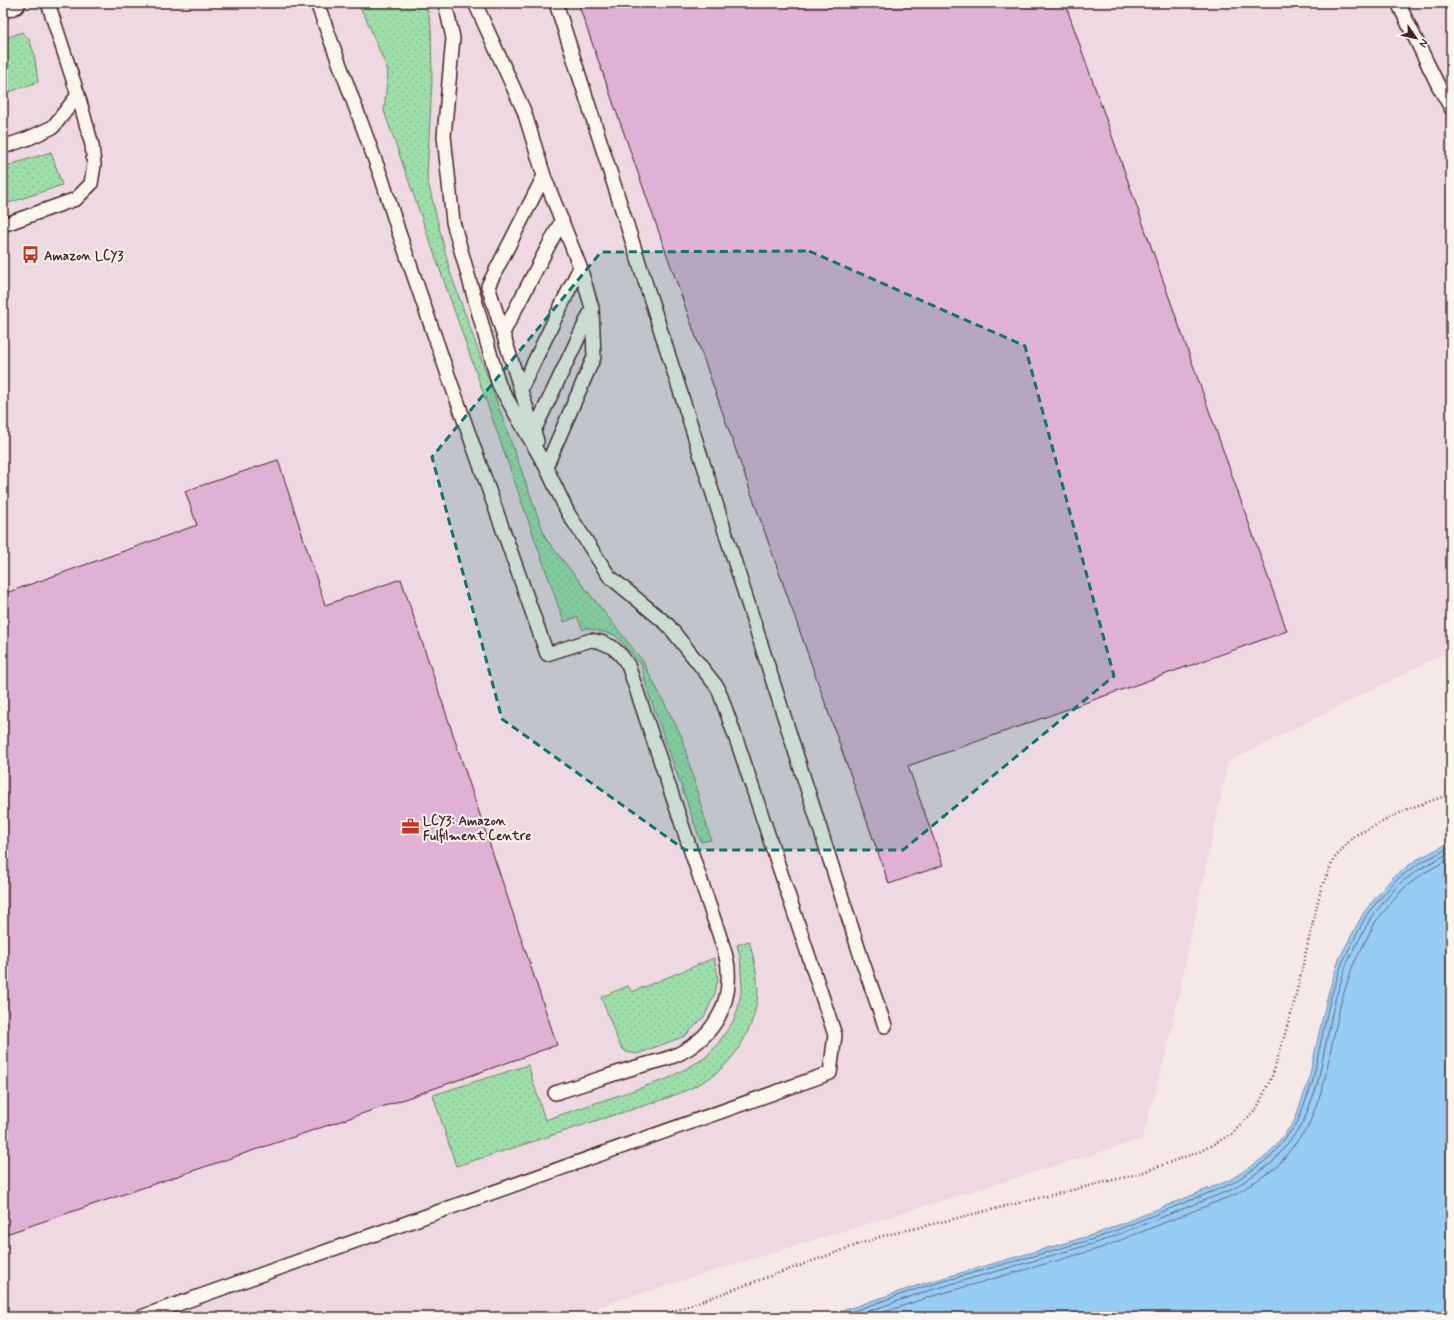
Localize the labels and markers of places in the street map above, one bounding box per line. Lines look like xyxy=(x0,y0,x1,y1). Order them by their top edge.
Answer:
bus stop icon: Amazon LCY3 xyxy=(21,245,41,265)
place label: Amazon LCY3 xyxy=(44,248,124,265)
place label: LCY3: Amazon Fulfilment Centre xyxy=(423,813,531,845)
office icon: LCY3: Amazon Fulfilment Centre xyxy=(400,817,420,837)

